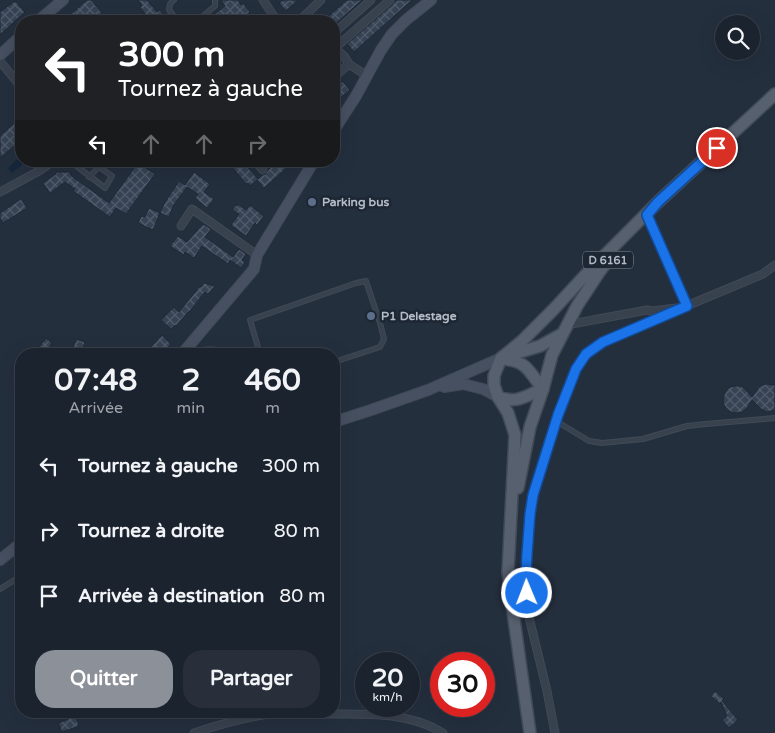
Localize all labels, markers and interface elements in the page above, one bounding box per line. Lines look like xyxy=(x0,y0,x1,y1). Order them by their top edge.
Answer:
map controls xyxy=(715,15,760,60)
button: search xyxy=(715,15,760,60)
text: 300 m xyxy=(118,34,225,76)
icon: left xyxy=(35,35,100,100)
text: Tournez à gauche xyxy=(118,76,303,102)
pin xyxy=(696,127,738,169)
icon: left xyxy=(84,130,112,158)
icon: ahead xyxy=(137,130,165,158)
icon: ahead xyxy=(190,130,218,158)
icon: right xyxy=(243,130,271,158)
icon: arrive xyxy=(703,134,731,162)
place label: Parking bus xyxy=(322,195,390,210)
marker: Parking bus xyxy=(306,196,318,208)
road number: D 6161 xyxy=(583,252,633,268)
place label: P1 Delestage xyxy=(381,309,457,324)
marker: P1 Delestage xyxy=(365,310,377,322)
text: 07:48 xyxy=(54,362,137,399)
text: 2 xyxy=(181,362,200,399)
text: 460 xyxy=(244,362,301,399)
text: Arrivée xyxy=(69,398,123,418)
text: min xyxy=(177,398,205,418)
text: m xyxy=(265,398,280,418)
icon: left xyxy=(35,452,63,480)
text: Tournez à gauche xyxy=(78,455,238,477)
text: 300 m xyxy=(262,455,320,477)
icon: right xyxy=(35,517,63,545)
text: Tournez à droite xyxy=(78,520,224,542)
text: 80 m xyxy=(274,520,320,542)
position arrow xyxy=(500,566,552,618)
icon: arrive xyxy=(35,582,63,610)
text: Arrivée à destination xyxy=(78,585,264,607)
text: 80 m xyxy=(279,585,326,607)
button: Quitter xyxy=(35,650,173,708)
button: Partager xyxy=(183,650,320,708)
speed limit sign: 30 xyxy=(430,652,495,717)
text: 20 xyxy=(372,663,403,693)
text: km/h xyxy=(372,690,403,704)

